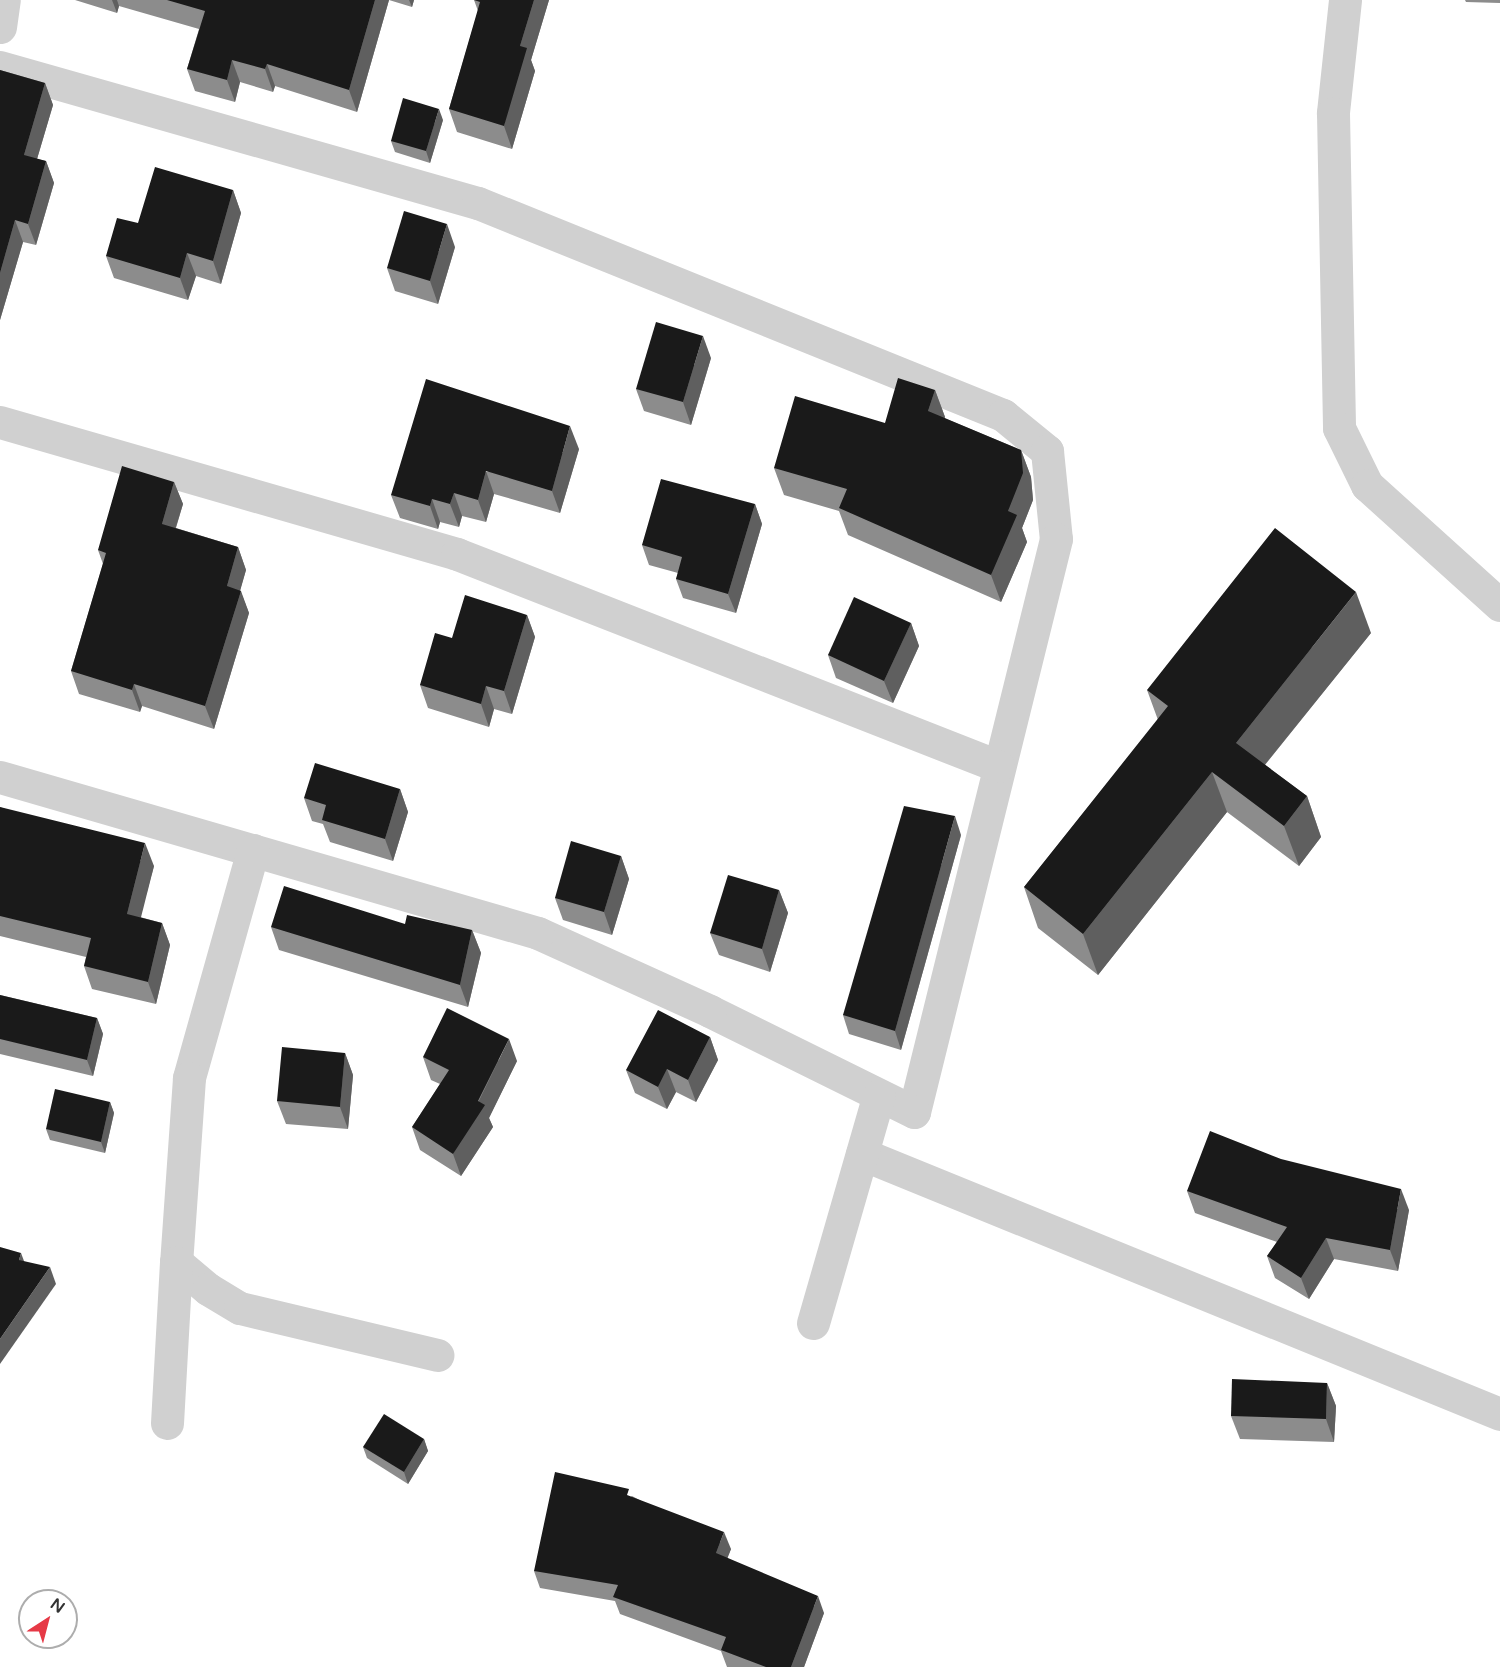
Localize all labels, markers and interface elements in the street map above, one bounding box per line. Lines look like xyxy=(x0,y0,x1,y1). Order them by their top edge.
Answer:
north arrow xyxy=(18,1589,78,1649)
text: N xyxy=(46,1594,68,1618)

